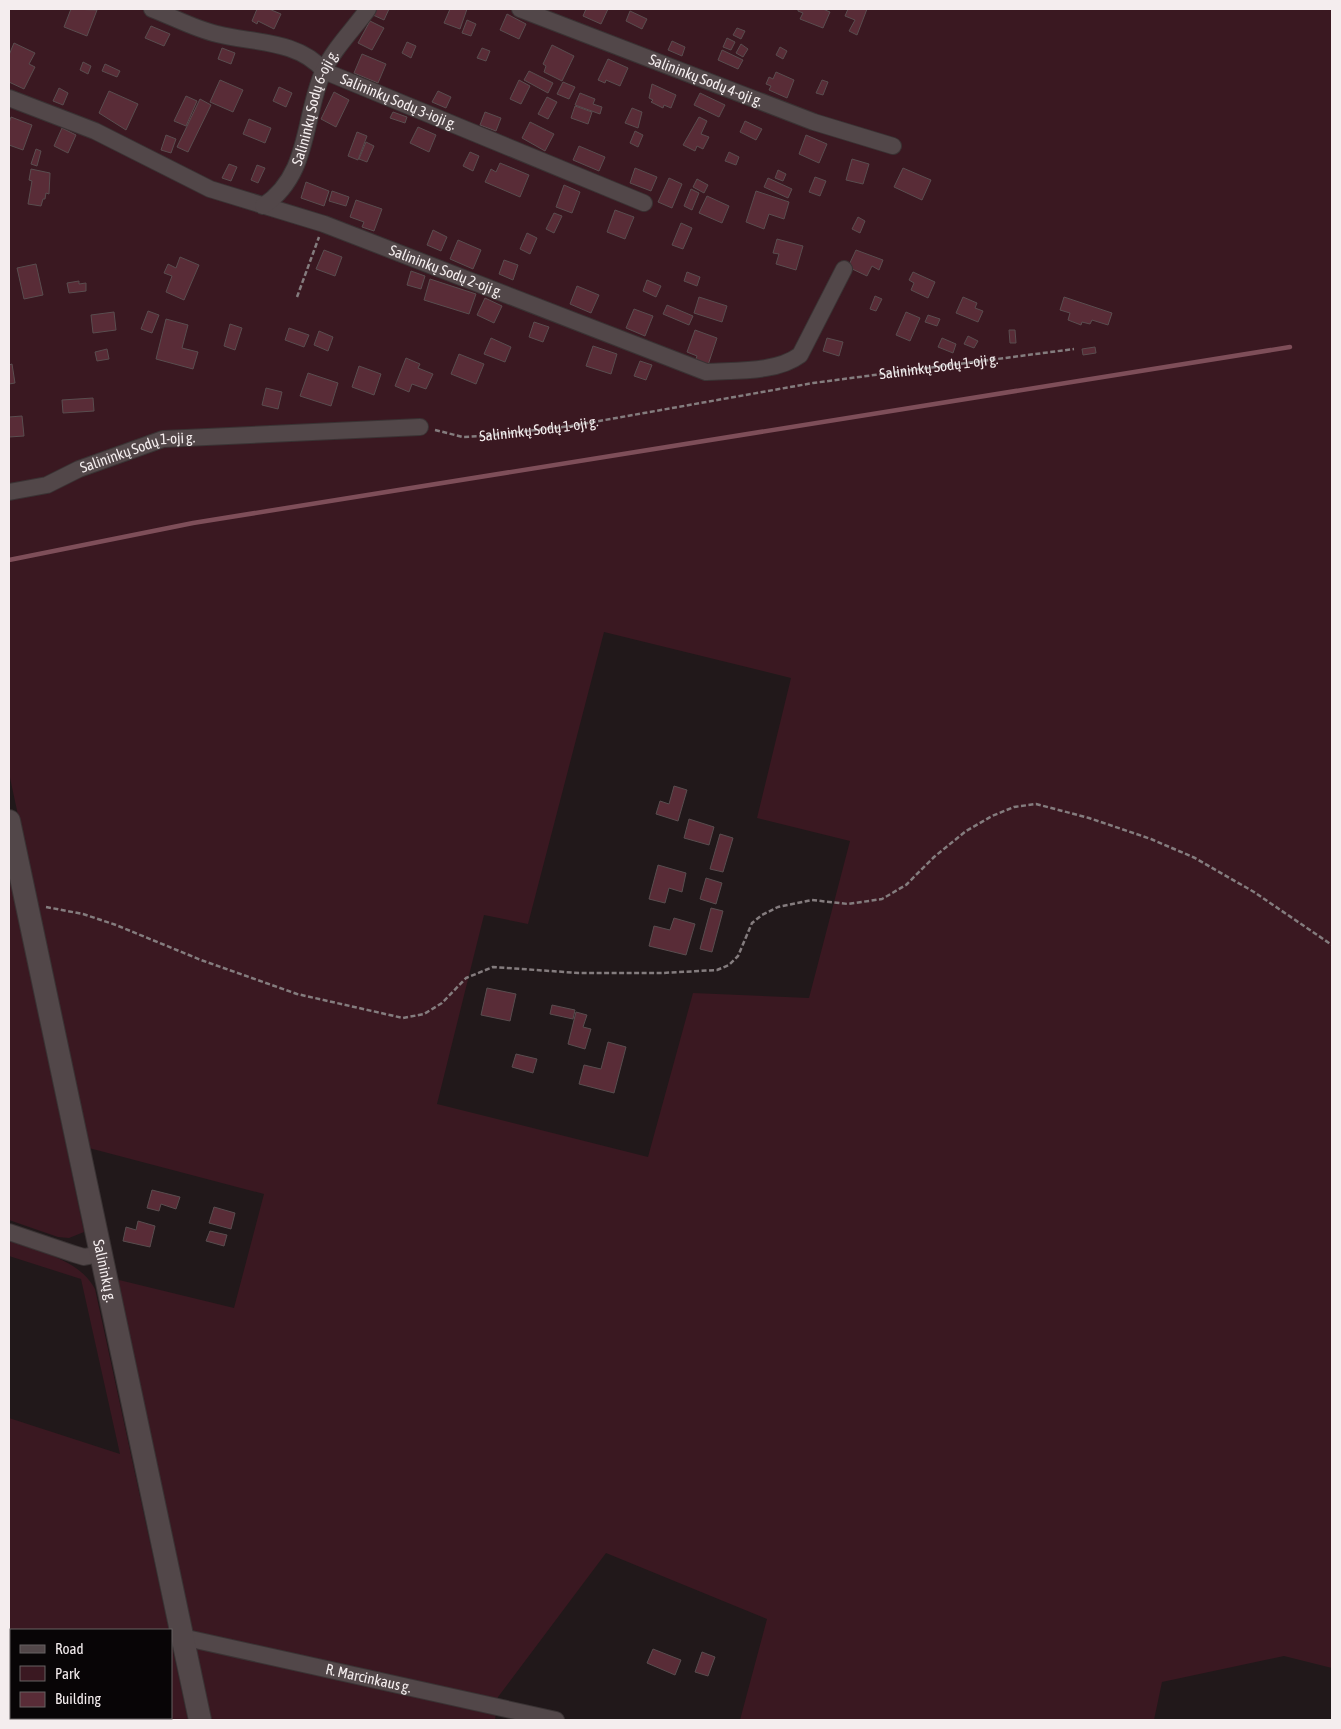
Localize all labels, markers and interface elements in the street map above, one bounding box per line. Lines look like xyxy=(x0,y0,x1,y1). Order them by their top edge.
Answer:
street label: Salininkų Sodų 6-oji g. xyxy=(288,46,342,168)
street label: Salininkų Sodų 4-oji g. xyxy=(647,50,766,110)
street label: Salininkų Sodų 3-ioji g. xyxy=(338,70,459,133)
street label: Salininkų Sodų 2-oji g. xyxy=(387,241,506,301)
street label: Salininkų Sodų 1-oji g. xyxy=(878,350,999,382)
street label: Salininkų Sodų 1-oji g. xyxy=(479,412,600,444)
street label: Salininkų Sodų 1-oji g. xyxy=(78,428,196,476)
street label: Salininkų g. xyxy=(90,1238,120,1304)
legend xyxy=(10,1629,172,1719)
text: Road xyxy=(55,1640,84,1657)
street label: R. Marcinkaus g. xyxy=(324,1660,413,1696)
text: Park xyxy=(55,1665,80,1682)
text: Building xyxy=(55,1690,101,1707)

